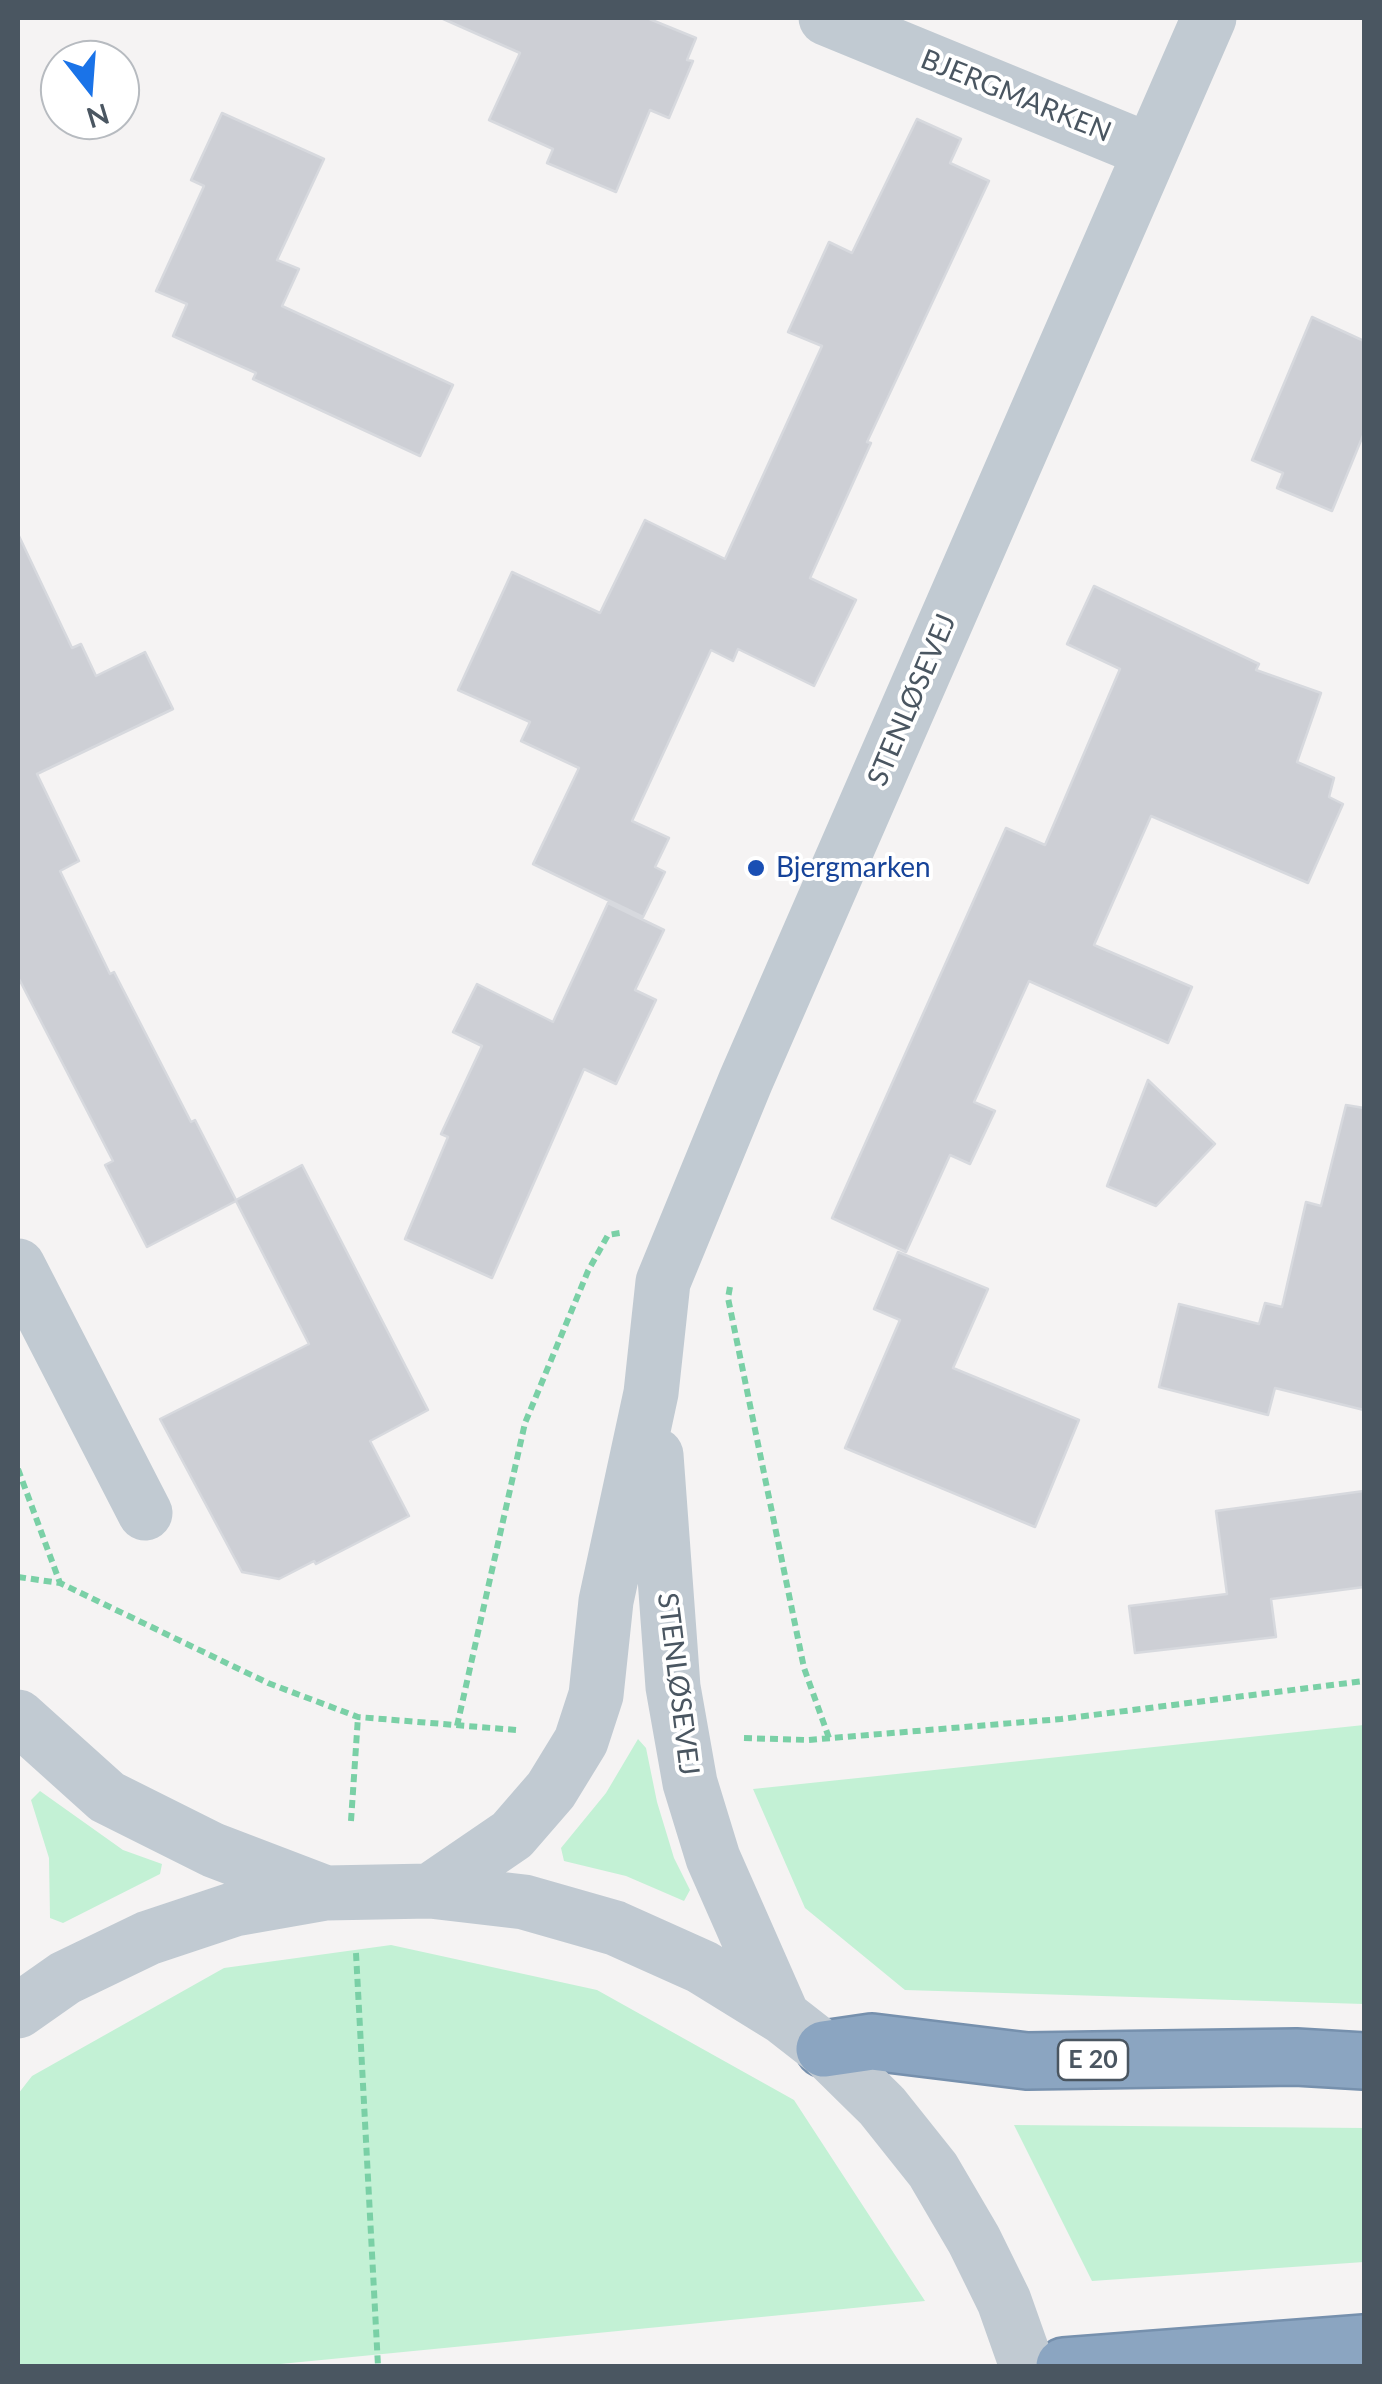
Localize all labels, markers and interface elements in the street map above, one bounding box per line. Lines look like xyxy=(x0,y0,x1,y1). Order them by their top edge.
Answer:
north arrow xyxy=(40,40,140,140)
street label: BJERGMARKEN xyxy=(916,43,1116,149)
text: N xyxy=(83,97,113,136)
street label: STENLØSEVEJ xyxy=(861,609,963,791)
place label: Bjergmarken xyxy=(776,851,931,885)
marker: Bjergmarken xyxy=(745,857,767,879)
street label: STENLØSEVEJ xyxy=(650,1591,706,1777)
road number: E 20 xyxy=(1058,2040,1128,2080)

